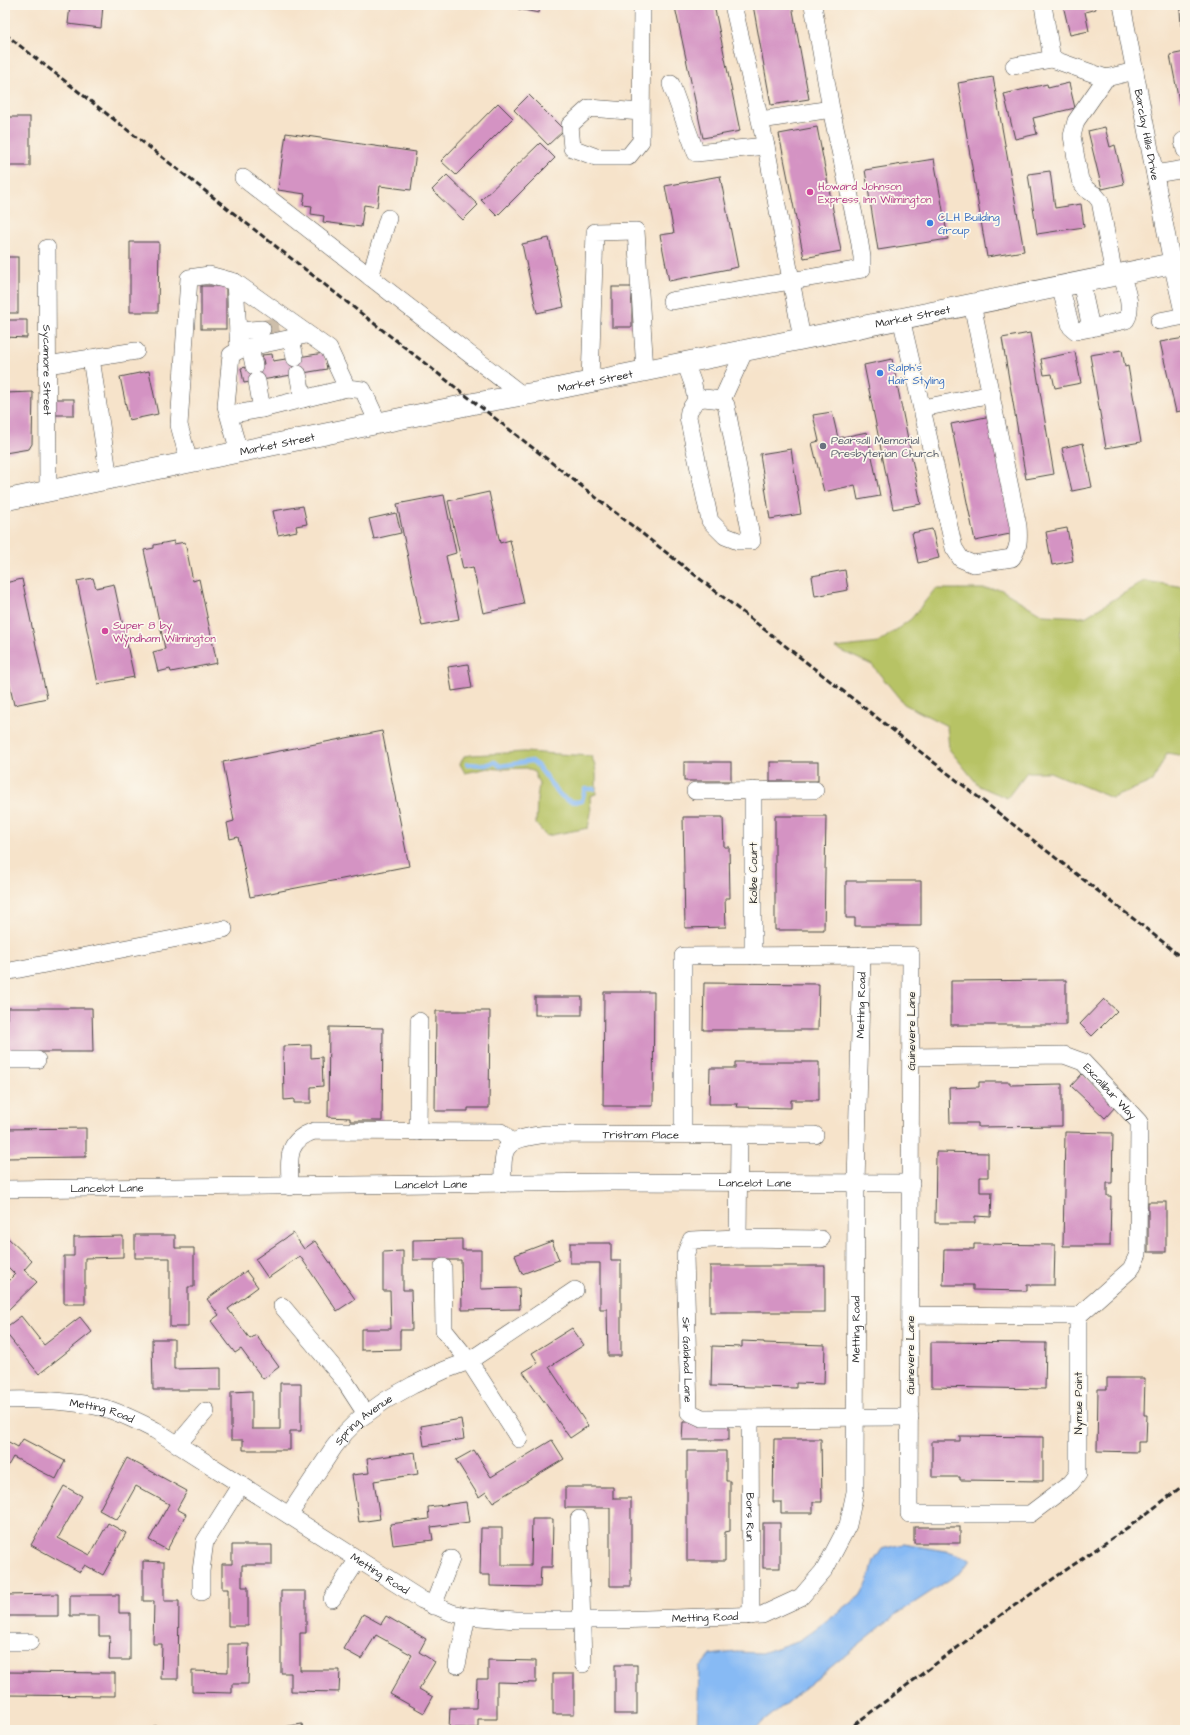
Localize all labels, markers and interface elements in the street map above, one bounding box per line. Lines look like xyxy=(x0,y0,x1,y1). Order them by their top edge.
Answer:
street label: Barclay Hills Drive xyxy=(1130,88,1163,182)
place label: Howard Johnson Express Inn Wilmington xyxy=(818,179,932,208)
marker: Howard Johnson Express Inn Wilmington xyxy=(805,187,815,197)
place label: CLH Building Group xyxy=(938,210,1000,238)
marker: CLH Building Group xyxy=(925,218,935,228)
street label: Market Street xyxy=(874,302,952,332)
street label: Sycamore Street xyxy=(38,325,55,416)
place label: Ralph's Hair Styling xyxy=(888,360,945,389)
street label: Market Street xyxy=(556,366,635,396)
marker: Ralph's Hair Styling xyxy=(875,368,885,378)
street label: Market Street xyxy=(238,429,317,459)
place label: Pearsall Memorial Presbyterian Church xyxy=(831,433,939,462)
marker: Pearsall Memorial Presbyterian Church xyxy=(818,441,828,451)
place label: Super 8 by Wyndham Wilmington xyxy=(113,618,216,647)
marker: Super 8 by Wyndham Wilmington xyxy=(100,626,110,636)
street label: Kolbe Court xyxy=(746,842,761,904)
street label: Metting Road xyxy=(853,971,870,1039)
street label: Guinevere Lane xyxy=(904,991,919,1071)
street label: Excalibur Way xyxy=(1080,1060,1140,1123)
street label: Tristram Place xyxy=(603,1127,679,1142)
street label: Lancelot Lane xyxy=(718,1175,792,1191)
street label: Lancelot Lane xyxy=(394,1177,468,1192)
street label: Lancelot Lane xyxy=(70,1180,144,1196)
street label: Metting Road xyxy=(848,1296,865,1362)
street label: Guinevere Lane xyxy=(903,1315,918,1395)
street label: Sir Galahad Lane xyxy=(679,1317,696,1403)
street label: Nymue Point xyxy=(1071,1371,1087,1434)
street label: Spring Avenue xyxy=(331,1391,395,1449)
street label: Metting Road xyxy=(69,1395,137,1427)
street label: Bors Run xyxy=(742,1492,758,1542)
street label: Metting Road xyxy=(348,1550,412,1598)
street label: Metting Road xyxy=(672,1609,739,1626)

